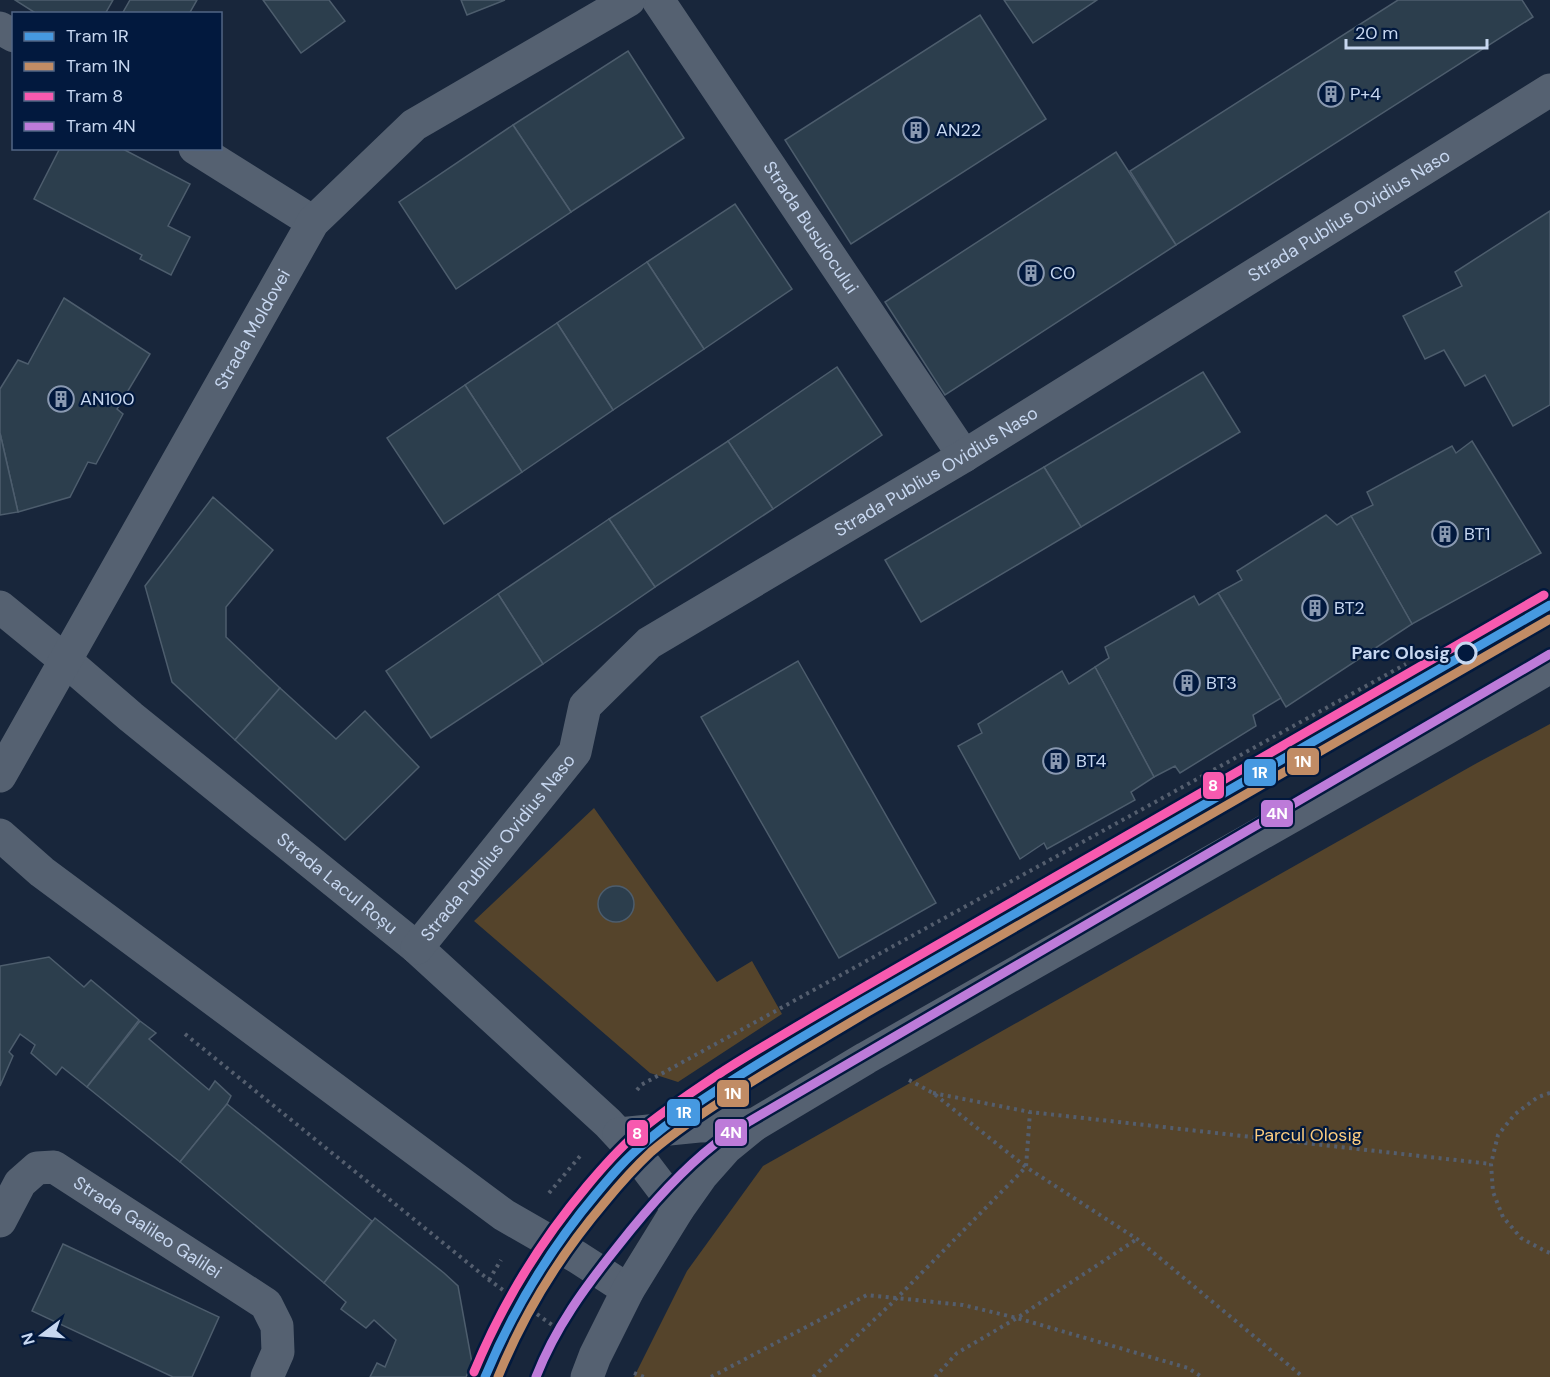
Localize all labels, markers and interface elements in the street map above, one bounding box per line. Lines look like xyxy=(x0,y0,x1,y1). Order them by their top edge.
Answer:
legend xyxy=(12,12,222,150)
scale bar xyxy=(1346,12,1487,50)
text: 20 m xyxy=(1355,21,1398,45)
text: Tram 1R xyxy=(66,24,129,48)
text: Tram 1N xyxy=(66,54,130,78)
building icon: P+4 xyxy=(1316,79,1346,109)
place label: P+4 xyxy=(1350,82,1381,106)
text: Tram 8 xyxy=(66,84,123,108)
text: Tram 4N xyxy=(66,114,136,138)
building icon: AN22 xyxy=(901,115,931,145)
place label: AN22 xyxy=(936,118,981,142)
street label: Strada Publius Ovidius Naso xyxy=(1244,143,1455,288)
street label: Strada Busuiocului xyxy=(758,157,864,298)
building icon: C0 xyxy=(1016,258,1046,288)
place label: C0 xyxy=(1050,261,1075,285)
street label: Strada Moldovei xyxy=(209,265,296,394)
building icon: AN100 xyxy=(46,384,76,414)
place label: AN100 xyxy=(80,387,135,411)
street label: Strada Publius Ovidius Naso xyxy=(830,401,1042,542)
building icon: BT1 xyxy=(1430,519,1460,549)
place label: BT1 xyxy=(1464,522,1490,546)
building icon: BT2 xyxy=(1300,593,1330,623)
place label: BT2 xyxy=(1334,596,1365,620)
place label: Parc Olosig xyxy=(1351,641,1450,665)
marker: Parc Olosig xyxy=(1455,642,1477,664)
building icon: BT3 xyxy=(1172,668,1202,698)
place label: BT3 xyxy=(1206,671,1237,695)
building icon: BT4 xyxy=(1041,746,1071,776)
line badge: 1N xyxy=(1286,747,1320,776)
street label: Strada Publius Ovidius Naso xyxy=(415,749,581,946)
place label: BT4 xyxy=(1076,749,1107,773)
text: 1N xyxy=(1294,751,1312,772)
line badge: 1R xyxy=(1243,758,1277,787)
text: 1R xyxy=(1252,762,1268,783)
line badge: 8 xyxy=(1202,771,1225,800)
text: 8 xyxy=(1208,775,1218,796)
line badge: 4N xyxy=(1260,799,1294,828)
text: 4N xyxy=(1266,803,1288,824)
street label: Strada Lacul Roșu xyxy=(272,827,403,940)
line badge: 1N xyxy=(716,1079,750,1108)
text: 1N xyxy=(724,1083,742,1104)
line badge: 1R xyxy=(666,1098,701,1127)
text: 1R xyxy=(676,1102,692,1123)
line badge: 4N xyxy=(714,1118,748,1147)
line badge: 8 xyxy=(626,1119,649,1147)
text: 4N xyxy=(720,1122,742,1143)
text: 8 xyxy=(632,1123,642,1144)
park label: Parcul Olosig xyxy=(1254,1123,1362,1147)
street label: Strada Galileo Galilei xyxy=(69,1171,226,1284)
north arrow xyxy=(12,1305,72,1365)
text: N xyxy=(16,1330,40,1348)

